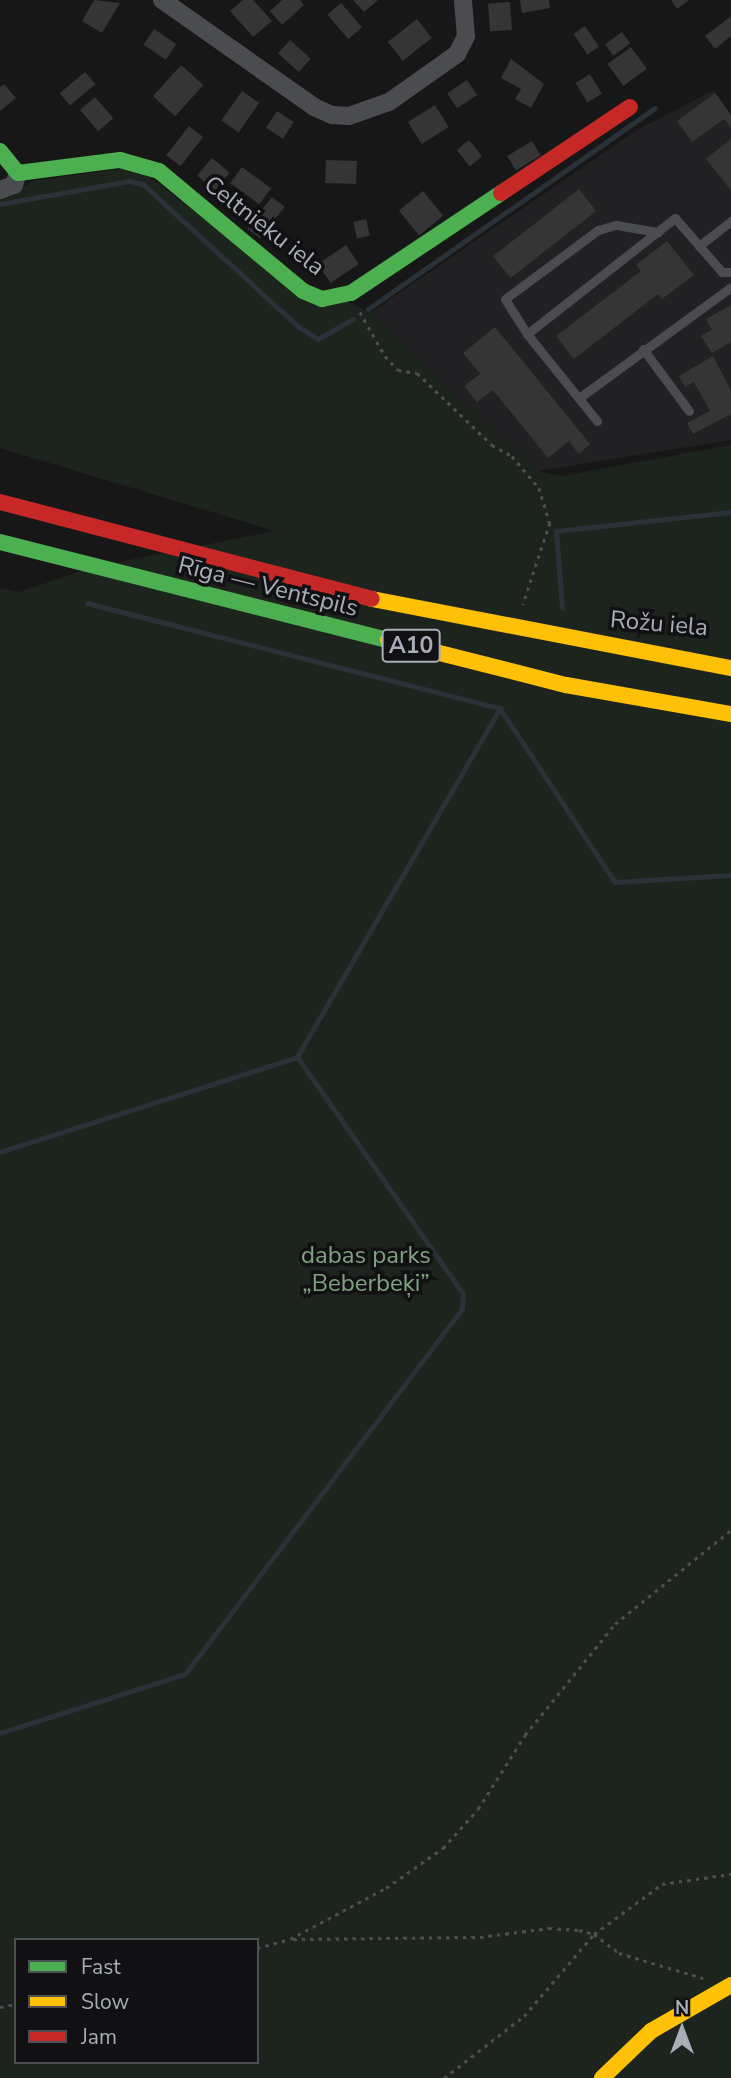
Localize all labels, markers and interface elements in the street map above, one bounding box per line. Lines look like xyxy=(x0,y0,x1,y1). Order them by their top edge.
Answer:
street label: Celtnieku iela xyxy=(198,170,330,282)
street label: Rīga — Ventspils xyxy=(175,551,361,623)
street label: Rožu iela xyxy=(609,605,709,643)
road number: A10 xyxy=(381,626,441,666)
park label: dabas parks „Beberbeķi” xyxy=(301,1242,431,1298)
legend xyxy=(14,1938,259,2064)
text: Fast xyxy=(81,1953,121,1981)
text: Slow xyxy=(81,1988,129,2016)
north arrow xyxy=(647,1994,717,2064)
text: N xyxy=(675,1995,689,2021)
text: Jam xyxy=(81,2023,117,2051)

